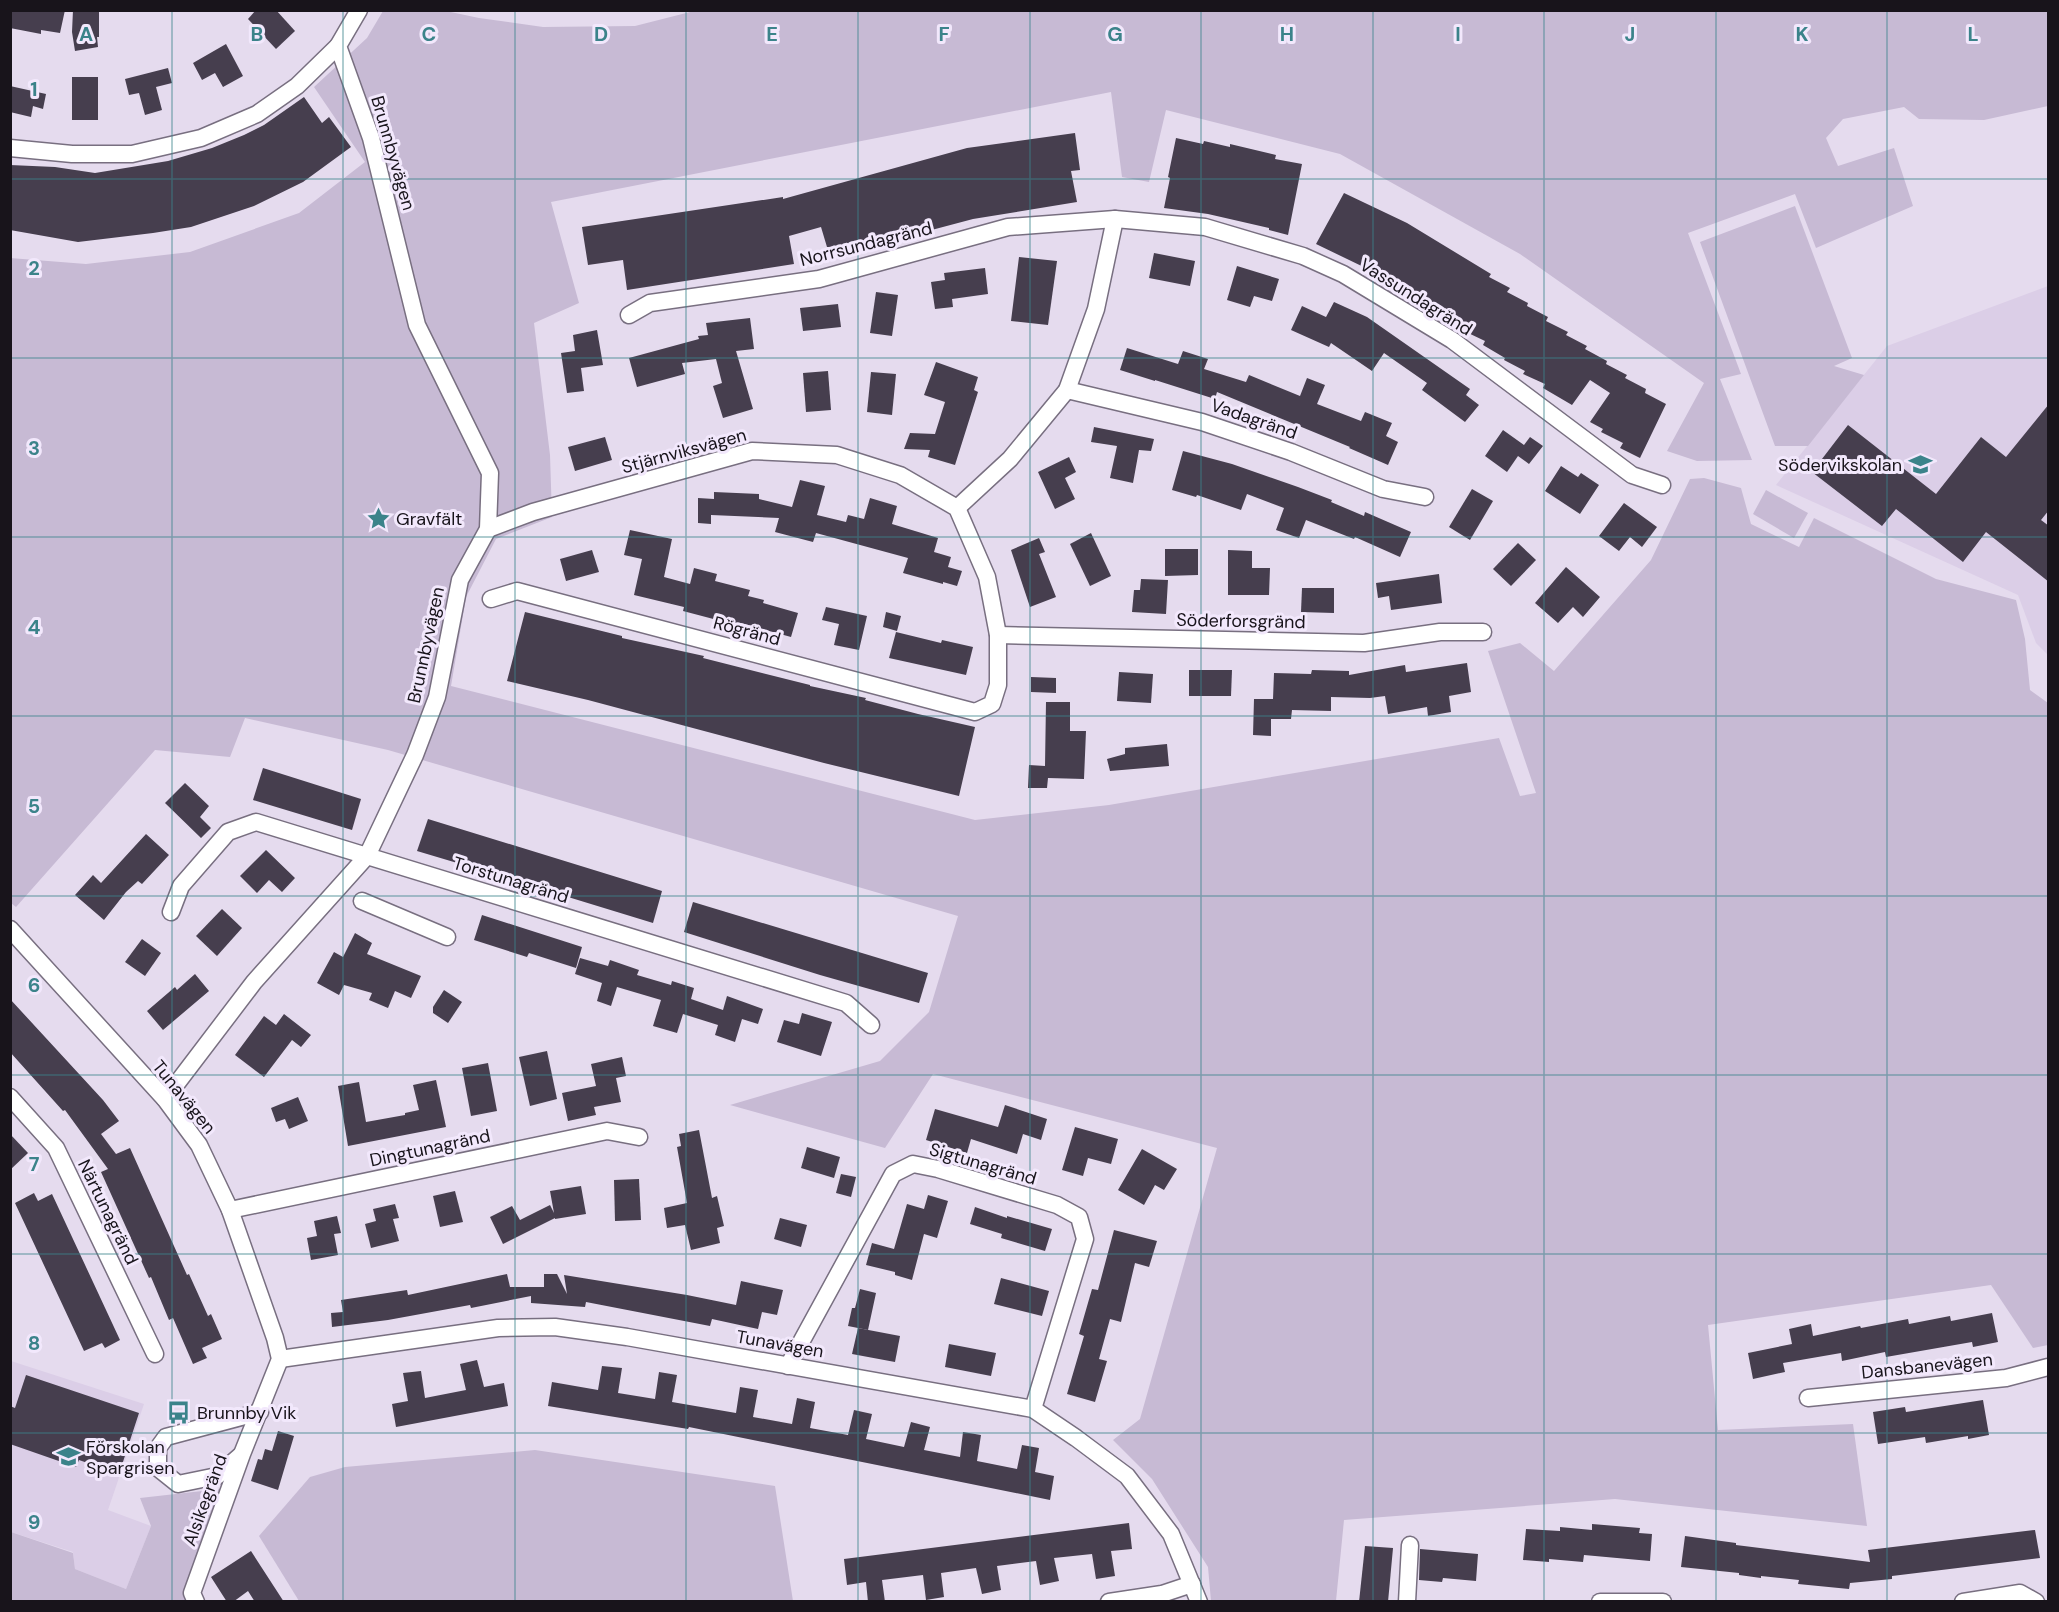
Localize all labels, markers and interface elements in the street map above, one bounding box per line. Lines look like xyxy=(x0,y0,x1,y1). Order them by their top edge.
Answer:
text: A xyxy=(79,21,93,47)
text: B xyxy=(251,21,263,47)
text: C xyxy=(422,21,436,47)
text: D xyxy=(594,21,608,47)
text: E xyxy=(766,21,778,47)
text: F xyxy=(938,21,950,47)
text: G xyxy=(1107,21,1123,47)
text: H xyxy=(1280,21,1294,47)
text: I xyxy=(1455,21,1461,47)
text: J xyxy=(1625,21,1635,47)
text: K xyxy=(1795,21,1809,47)
text: L xyxy=(1967,21,1979,47)
text: 1 xyxy=(30,76,38,102)
street label: Brunnbyvägen xyxy=(365,93,421,213)
street label: Norrsundagränd xyxy=(797,216,935,272)
street label: Vassundagränd xyxy=(1355,253,1477,341)
text: 2 xyxy=(28,255,40,281)
street label: Vadagränd xyxy=(1208,393,1300,445)
street label: Stjärnviksvägen xyxy=(619,423,749,479)
text: 3 xyxy=(28,435,40,461)
school or university icon: Södervikskolan xyxy=(1907,452,1933,478)
place label: Södervikskolan xyxy=(1778,453,1902,477)
place icon: Gravfält xyxy=(365,506,391,532)
place label: Gravfält xyxy=(396,507,462,531)
street label: Brunnbyvägen xyxy=(402,585,450,705)
street label: Söderforsgränd xyxy=(1176,608,1306,634)
street label: Rögränd xyxy=(711,611,783,651)
text: 4 xyxy=(28,614,41,640)
text: 5 xyxy=(28,793,40,819)
street label: Torstunagränd xyxy=(450,851,572,909)
text: 6 xyxy=(28,972,40,998)
street label: Tunavägen xyxy=(147,1055,221,1139)
street label: Dingtunagränd xyxy=(368,1124,492,1172)
street label: Sigtunagränd xyxy=(927,1137,1039,1191)
text: 7 xyxy=(29,1151,40,1177)
street label: Närtunagränd xyxy=(72,1155,144,1269)
street label: Tunavägen xyxy=(734,1325,826,1363)
text: 8 xyxy=(28,1330,40,1356)
street label: Dansbanevägen xyxy=(1860,1347,1994,1385)
bus stop icon: Brunnby Vik xyxy=(166,1400,192,1426)
place label: Brunnby Vik xyxy=(197,1401,296,1425)
place label: Förskolan Spargrisen xyxy=(86,1435,175,1480)
school or university icon: Förskolan Spargrisen xyxy=(55,1444,81,1470)
street label: Alsikegränd xyxy=(177,1451,233,1549)
text: 9 xyxy=(28,1509,40,1535)

